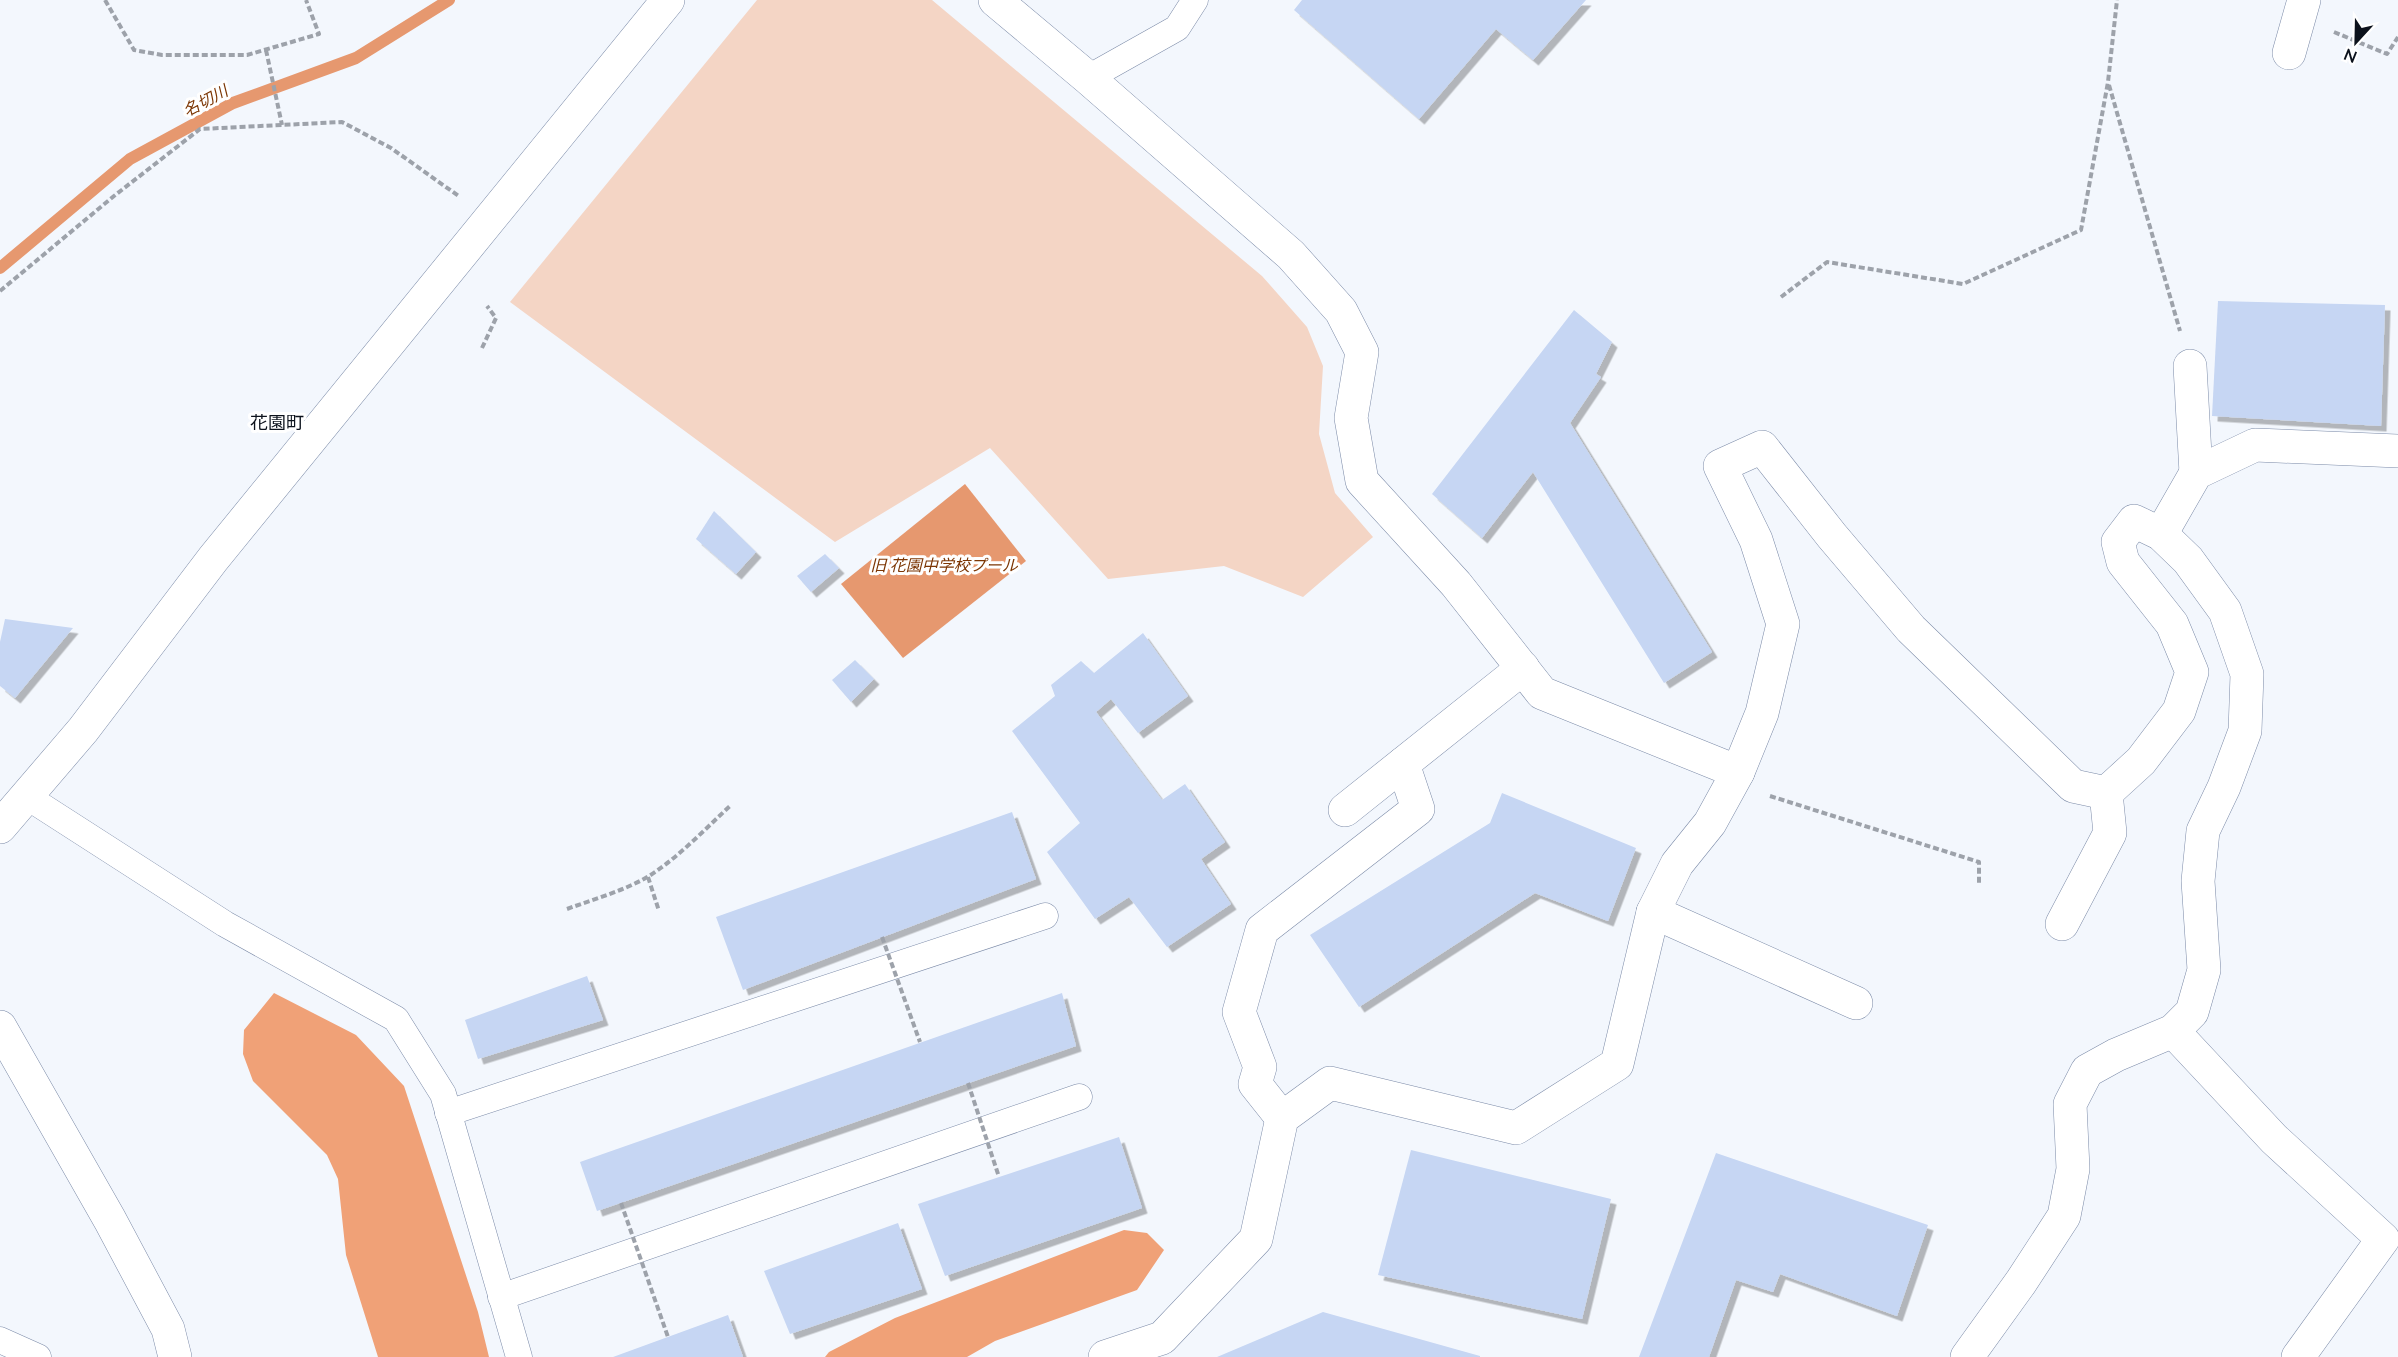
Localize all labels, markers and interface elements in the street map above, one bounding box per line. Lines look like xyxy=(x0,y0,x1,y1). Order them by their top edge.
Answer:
north arrow xyxy=(2326,12,2386,72)
text: N xyxy=(2341,45,2359,67)
water label: 名切川 xyxy=(179,79,232,120)
district label: 花園町 xyxy=(250,411,304,433)
water label: 旧 花園中学校プール xyxy=(870,555,1019,574)

